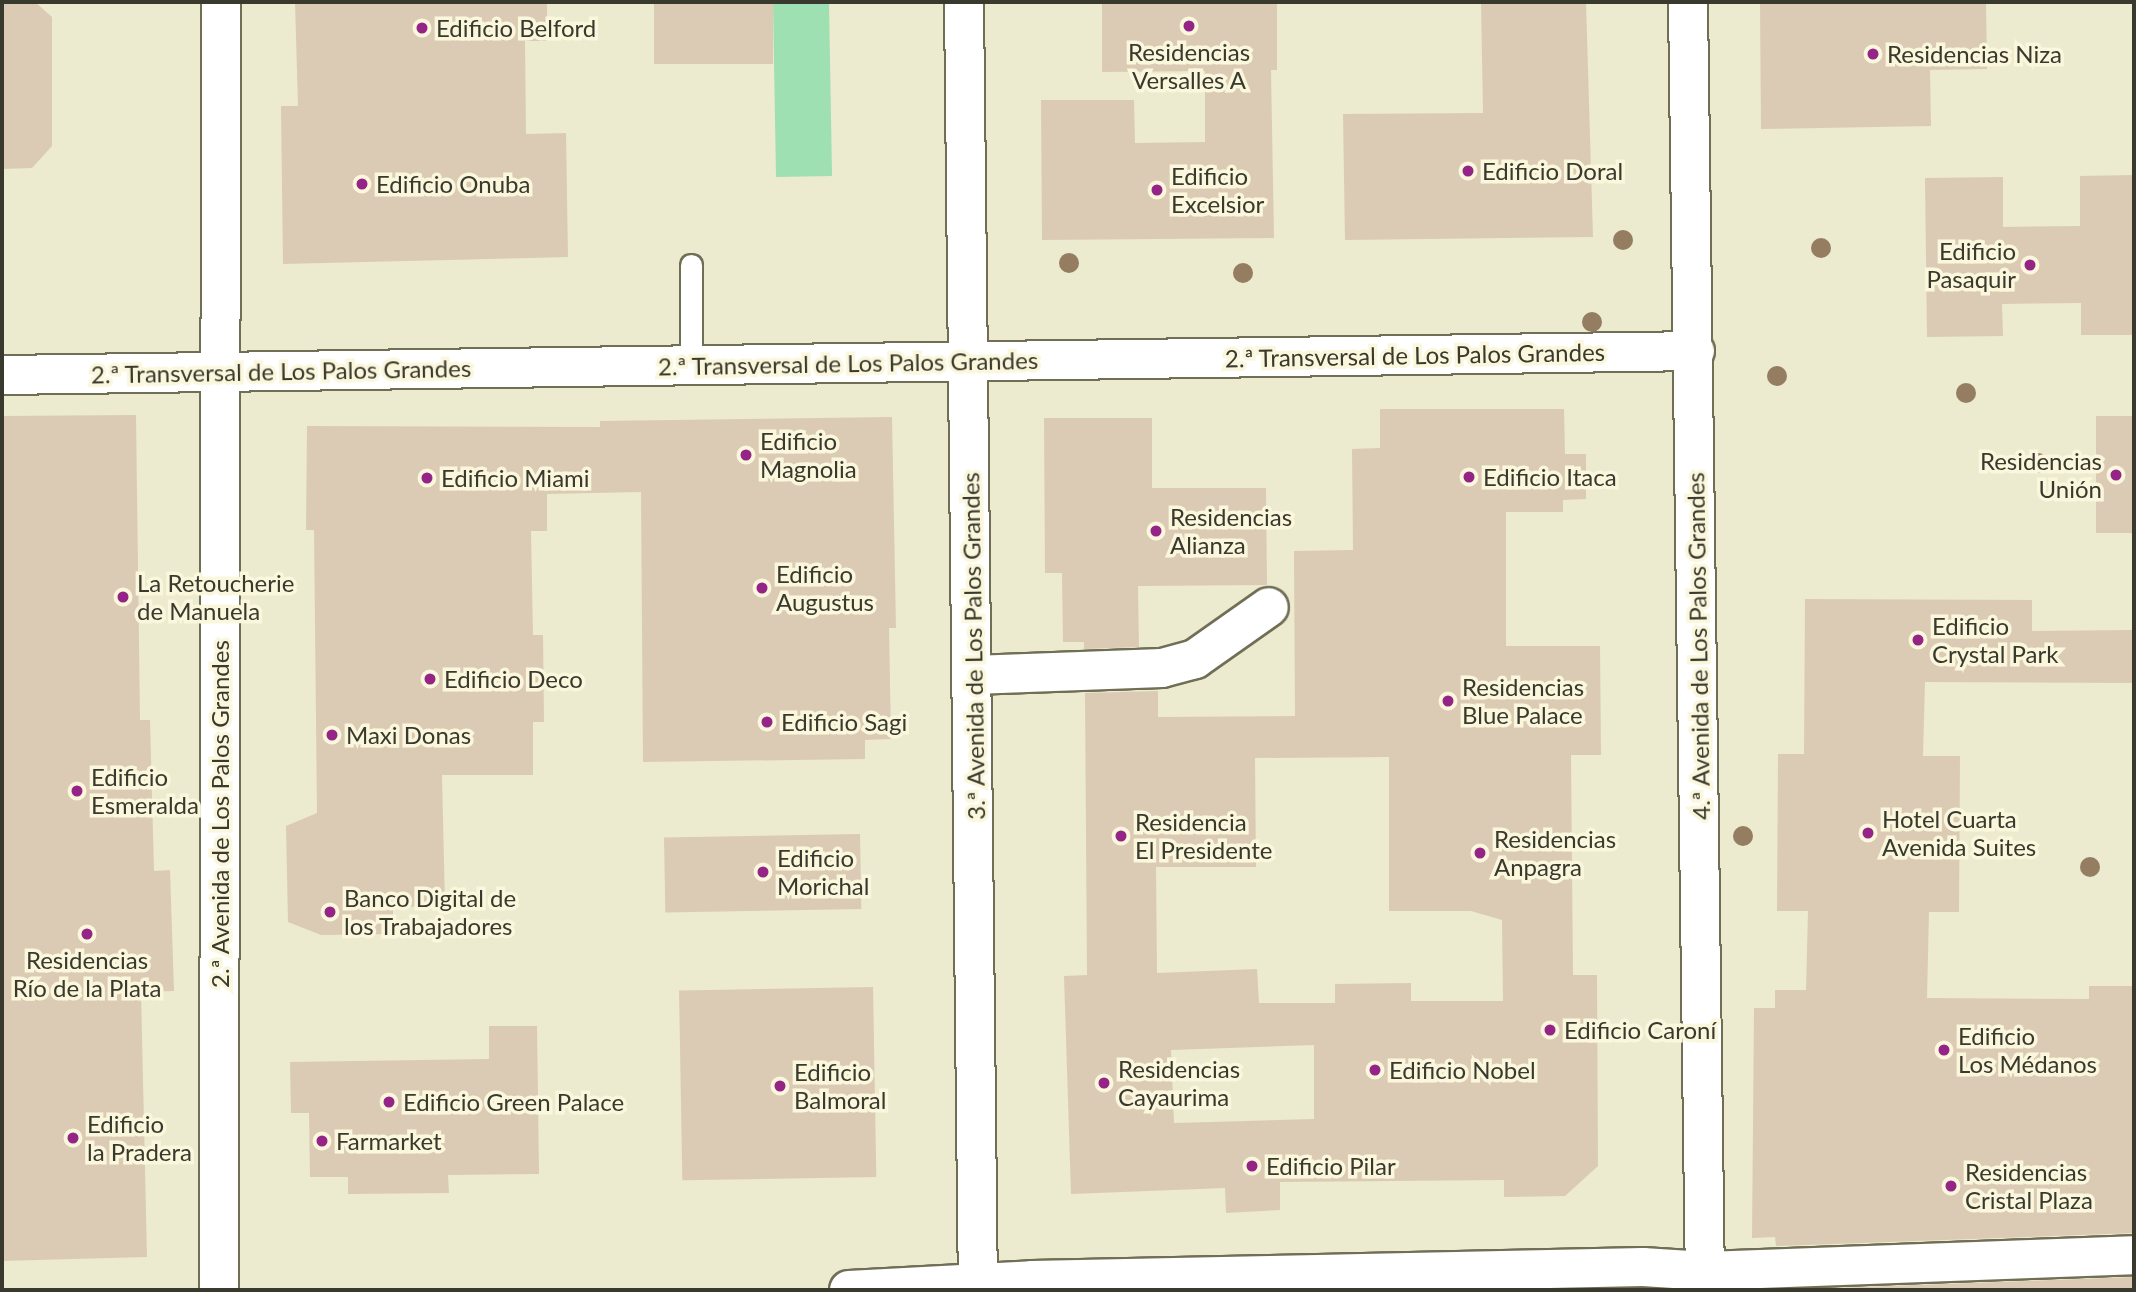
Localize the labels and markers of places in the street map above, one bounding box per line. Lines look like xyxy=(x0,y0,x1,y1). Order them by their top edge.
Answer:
place label: Edificio Belford xyxy=(436,14,596,42)
marker: Residencias Versalles A xyxy=(1181,18,1197,34)
marker: Edificio Belford xyxy=(414,20,430,36)
place label: Residencias Versalles A xyxy=(1128,38,1250,94)
place label: Residencias Niza xyxy=(1887,40,2062,68)
marker: Residencias Niza xyxy=(1865,46,1881,62)
place label: Edificio Doral xyxy=(1482,157,1623,185)
place label: Edificio Excelsior xyxy=(1171,162,1264,218)
marker: Edificio Doral xyxy=(1460,163,1476,179)
place label: Edificio Onuba xyxy=(376,170,530,198)
marker: Edificio Onuba xyxy=(354,176,370,192)
marker: Edificio Excelsior xyxy=(1149,182,1165,198)
place label: Edificio Pasaquir xyxy=(1926,237,2016,293)
marker: Edificio Pasaquir xyxy=(2022,257,2038,273)
place label: Edificio Magnolia xyxy=(760,427,857,483)
marker: Edificio Magnolia xyxy=(738,447,754,463)
place label: Residencias Unión xyxy=(1980,447,2102,503)
place label: Edificio Itaca xyxy=(1483,463,1617,491)
place label: Edificio Miami xyxy=(441,464,590,492)
marker: Residencias Unión xyxy=(2108,467,2124,483)
marker: Edificio Itaca xyxy=(1461,469,1477,485)
marker: Edificio Miami xyxy=(419,470,435,486)
place label: Residencias Alianza xyxy=(1170,503,1292,559)
marker: Residencias Alianza xyxy=(1148,523,1164,539)
place label: Edificio Augustus xyxy=(776,560,874,616)
place label: La Retoucherie de Manuela xyxy=(137,569,294,625)
marker: Edificio Augustus xyxy=(754,580,770,596)
marker: La Retoucherie de Manuela xyxy=(115,589,131,605)
place label: Edificio Crystal Park xyxy=(1932,612,2058,668)
marker: Edificio Crystal Park xyxy=(1910,632,1926,648)
place label: Edificio Deco xyxy=(444,665,583,693)
marker: Edificio Deco xyxy=(422,671,438,687)
place label: Residencias Blue Palace xyxy=(1462,673,1584,729)
marker: Residencias Blue Palace xyxy=(1440,693,1456,709)
place label: Edificio Sagi xyxy=(781,708,907,736)
marker: Edificio Sagi xyxy=(759,714,775,730)
place label: Maxi Donas xyxy=(346,721,471,749)
marker: Maxi Donas xyxy=(324,727,340,743)
place label: Edificio Esmeralda xyxy=(91,763,199,819)
marker: Edificio Esmeralda xyxy=(69,783,85,799)
place label: Hotel Cuarta Avenida Suites xyxy=(1882,805,2036,861)
place label: Residencia El Presidente xyxy=(1135,808,1272,864)
place label: Residencias Anpagra xyxy=(1494,825,1616,881)
marker: Hotel Cuarta Avenida Suites xyxy=(1860,825,1876,841)
marker: Residencia El Presidente xyxy=(1113,828,1129,844)
place label: Edificio Morichal xyxy=(777,844,869,900)
marker: Residencias Anpagra xyxy=(1472,845,1488,861)
marker: Edificio Morichal xyxy=(755,864,771,880)
place label: Banco Digital de los Trabajadores xyxy=(344,884,516,940)
marker: Banco Digital de los Trabajadores xyxy=(322,904,338,920)
marker: Residencias Río de la Plata xyxy=(79,926,95,942)
place label: Residencias Río de la Plata xyxy=(13,946,161,1002)
place label: Edificio Caroní xyxy=(1564,1016,1716,1044)
marker: Edificio Caroní xyxy=(1542,1022,1558,1038)
place label: Edificio Los Médanos xyxy=(1958,1022,2097,1078)
marker: Edificio Los Médanos xyxy=(1936,1042,1952,1058)
place label: Residencias Cayaurima xyxy=(1118,1055,1240,1111)
place label: Edificio Nobel xyxy=(1389,1056,1536,1084)
place label: Edificio Balmoral xyxy=(794,1058,886,1114)
marker: Edificio Nobel xyxy=(1367,1062,1383,1078)
marker: Residencias Cayaurima xyxy=(1096,1075,1112,1091)
marker: Edificio Balmoral xyxy=(772,1078,788,1094)
place label: Edificio Green Palace xyxy=(403,1088,624,1116)
marker: Edificio Green Palace xyxy=(381,1094,397,1110)
place label: Edificio la Pradera xyxy=(87,1110,192,1166)
place label: Farmarket xyxy=(336,1127,442,1155)
marker: Edificio la Pradera xyxy=(65,1130,81,1146)
marker: Farmarket xyxy=(314,1133,330,1149)
place label: Edificio Pilar xyxy=(1266,1152,1396,1180)
marker: Edificio Pilar xyxy=(1244,1158,1260,1174)
place label: Residencias Cristal Plaza xyxy=(1965,1158,2093,1214)
marker: Residencias Cristal Plaza xyxy=(1943,1178,1959,1194)

